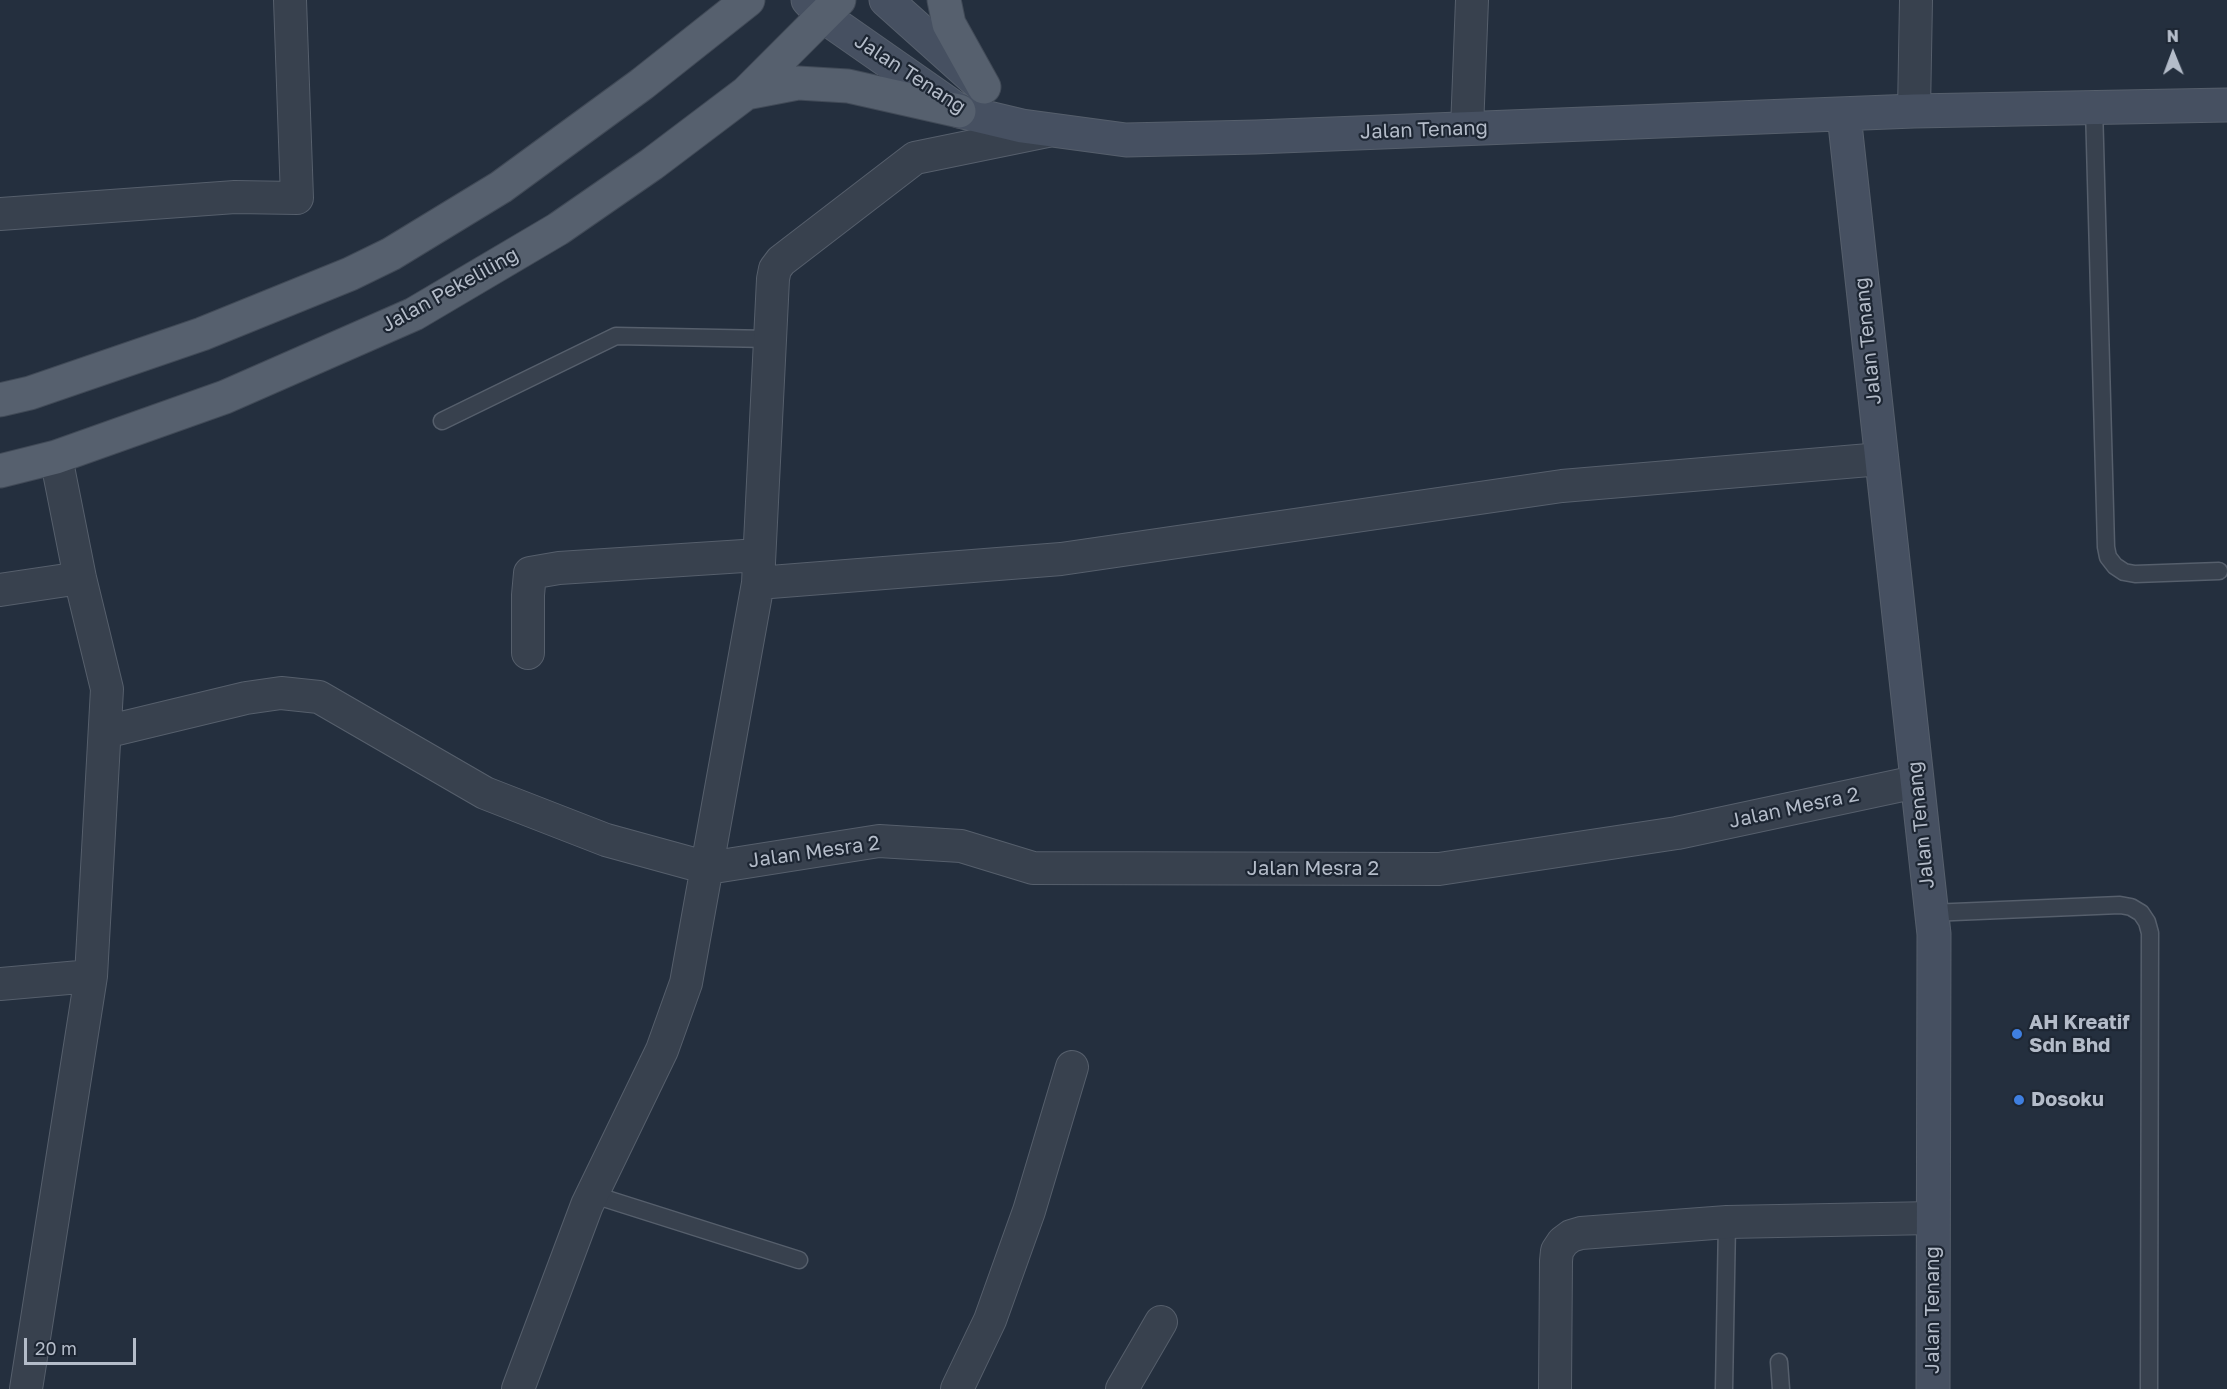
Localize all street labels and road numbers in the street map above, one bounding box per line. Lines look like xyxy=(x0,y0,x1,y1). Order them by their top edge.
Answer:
street label: Jalan Tenang xyxy=(850,29,970,119)
street label: Jalan Tenang xyxy=(1360,116,1488,144)
street label: Jalan Pekeliling xyxy=(377,243,523,337)
street label: Jalan Tenang xyxy=(1849,276,1887,406)
street label: Jalan Tenang xyxy=(1902,760,1940,890)
street label: Jalan Mesra 2 xyxy=(1727,783,1861,833)
street label: Jalan Mesra 2 xyxy=(747,831,881,873)
street label: Jalan Mesra 2 xyxy=(1247,857,1379,881)
street label: Jalan Tenang xyxy=(1921,1246,1945,1374)

